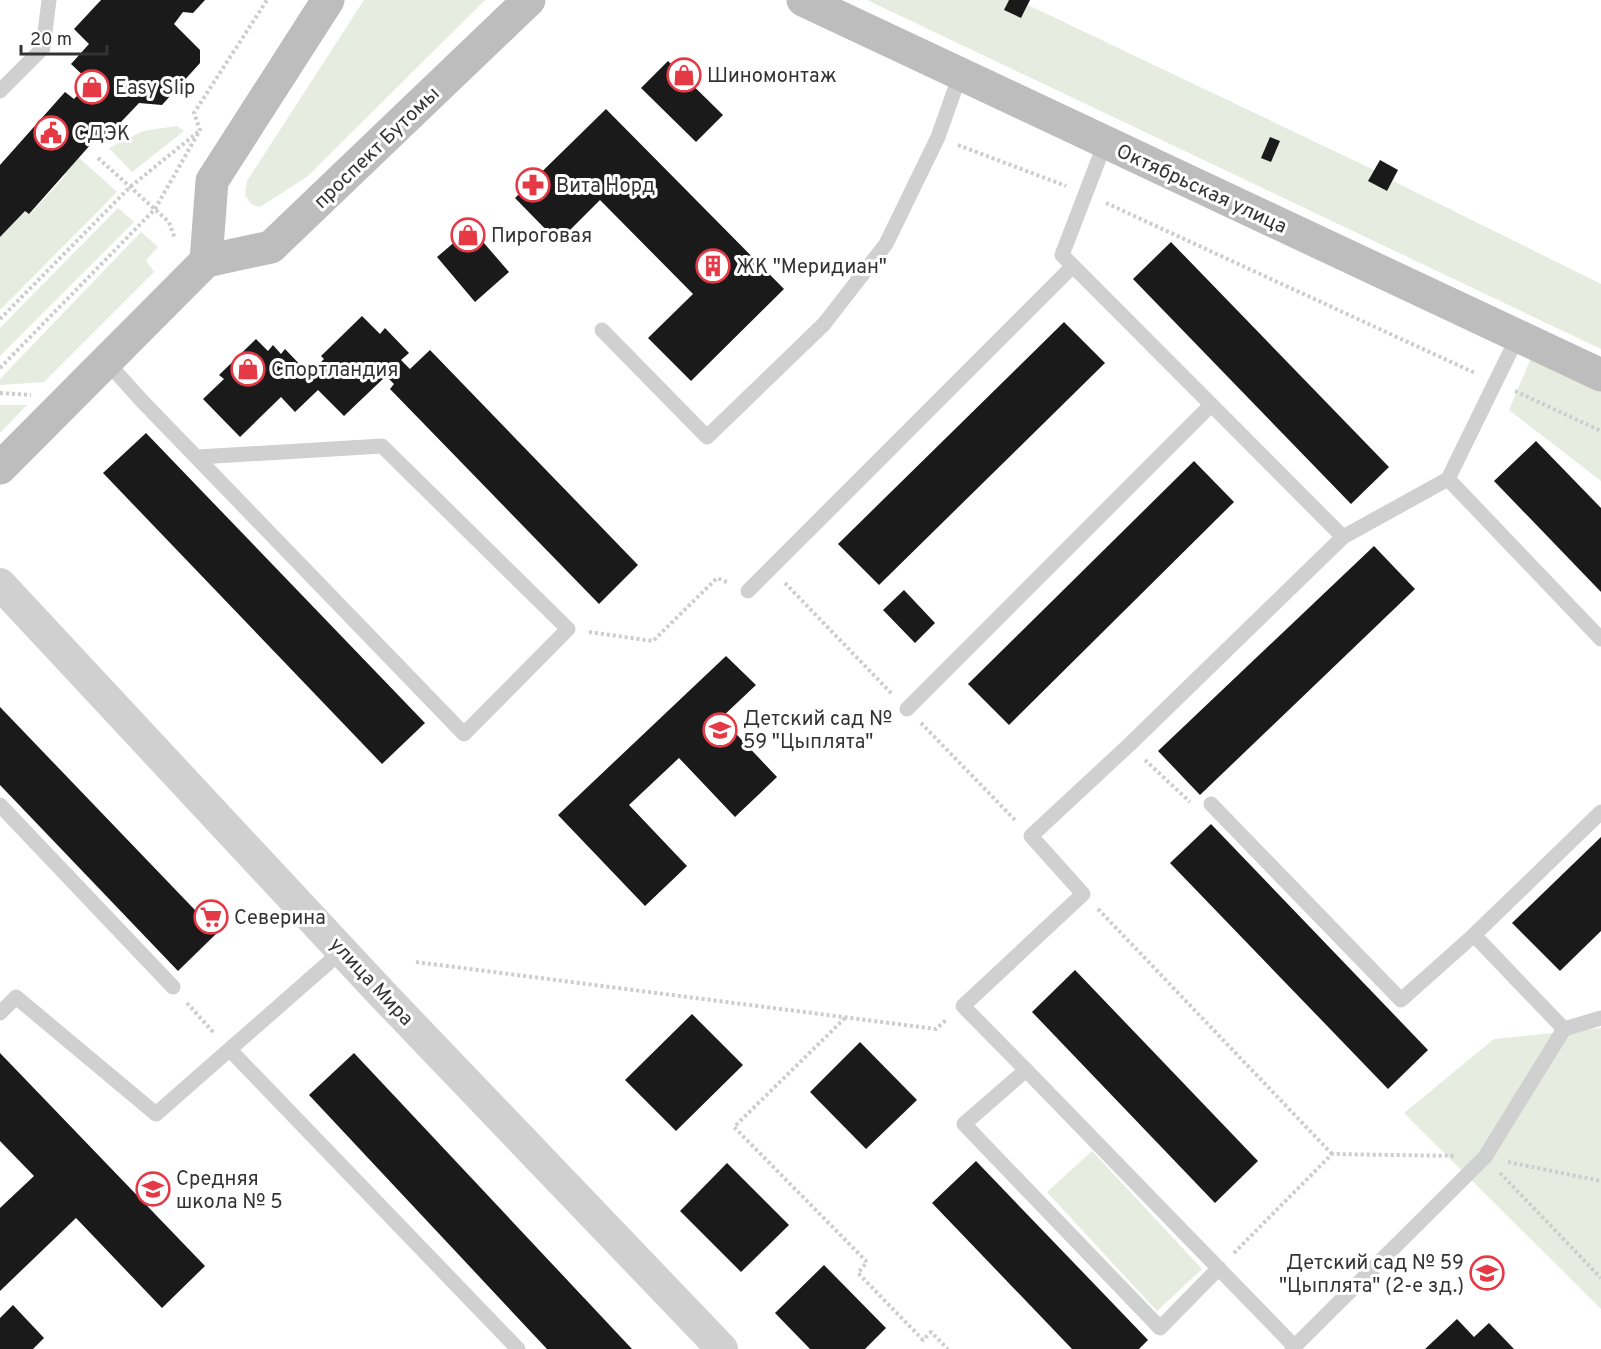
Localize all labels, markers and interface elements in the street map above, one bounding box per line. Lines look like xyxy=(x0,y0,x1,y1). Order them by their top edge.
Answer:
scale bar xyxy=(21,18,106,56)
text: 20 m xyxy=(30,29,72,52)
shop icon: Шиномонтаж xyxy=(666,57,702,93)
place label: Шиномонтаж xyxy=(707,64,837,90)
shop icon: Easy Slip xyxy=(74,69,110,105)
place label: Easy Slip xyxy=(115,76,195,102)
street label: проспект Бутомы xyxy=(309,82,446,215)
public building icon: СДЭК xyxy=(33,115,69,151)
place label: СДЭК xyxy=(74,122,130,148)
street label: Октябрьская улица xyxy=(1112,139,1291,241)
pharmacy icon: Вита Норд xyxy=(515,167,551,203)
place label: Вита Норд xyxy=(556,174,655,200)
shop icon: Пироговая xyxy=(450,217,486,253)
place label: Пироговая xyxy=(491,224,592,250)
building icon: ЖК "Меридиан" xyxy=(695,248,731,284)
place label: ЖК "Меридиан" xyxy=(736,255,887,281)
shop icon: Спортландия xyxy=(230,351,266,387)
place label: Спортландия xyxy=(271,358,398,384)
place label: Детский сад № 59 "Цыплята" xyxy=(743,707,892,756)
school or university icon: Детский сад № 59 "Цыплята" xyxy=(702,712,738,748)
supermarket icon: Северина xyxy=(193,899,229,935)
place label: Северина xyxy=(234,906,326,932)
street label: улица Мира xyxy=(323,932,418,1032)
place label: Средняя школа № 5 xyxy=(176,1167,283,1216)
school or university icon: Средняя школа № 5 xyxy=(135,1171,171,1207)
place label: Детский сад № 59 "Цыплята" (2-е зд.) xyxy=(1279,1251,1464,1300)
school or university icon: Детский сад № 59 "Цыплята" (2-е зд.) xyxy=(1469,1255,1505,1291)

